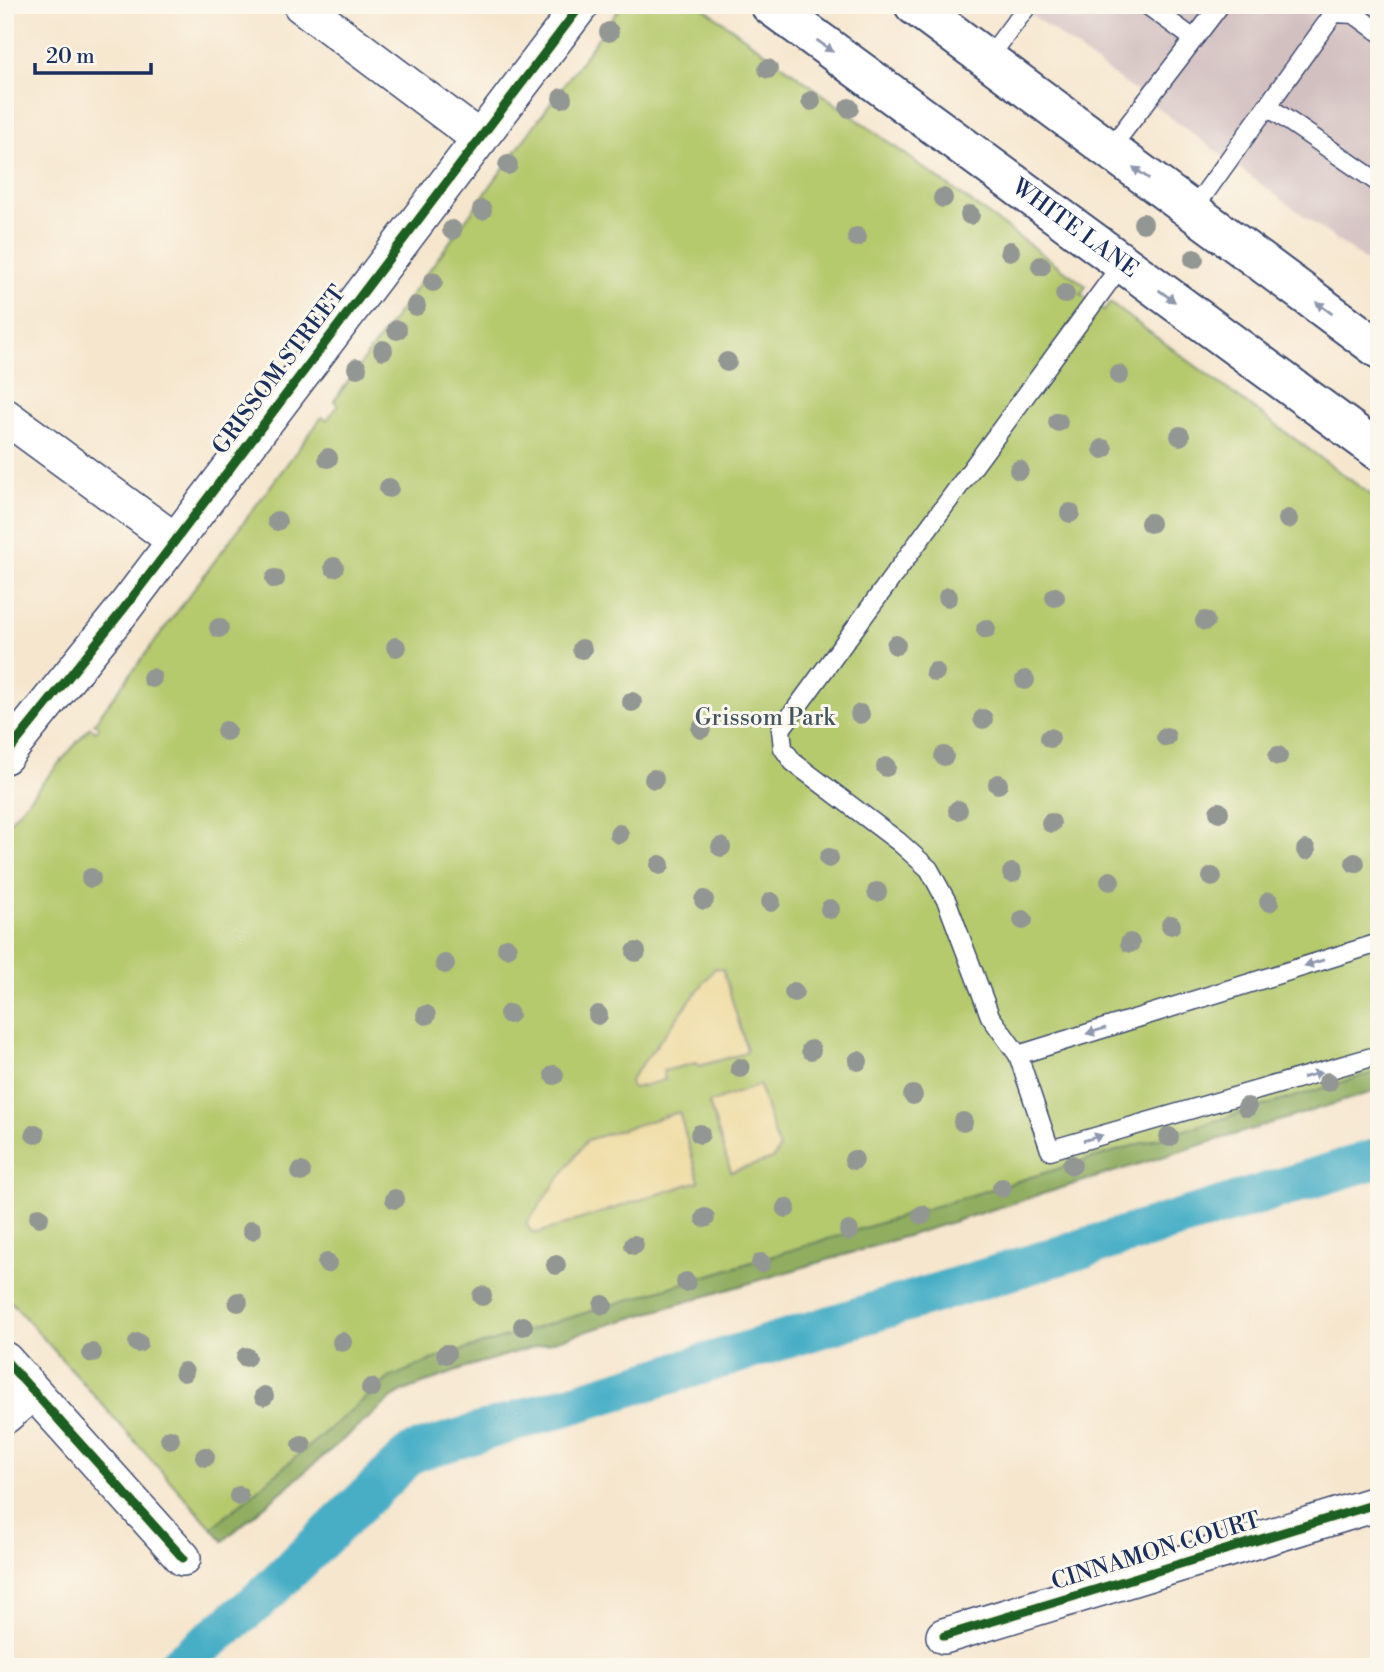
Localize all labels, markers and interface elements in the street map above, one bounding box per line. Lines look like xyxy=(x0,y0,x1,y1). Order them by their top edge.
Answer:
scale bar xyxy=(35,32,150,76)
one-way arrow xyxy=(816,38,834,52)
text: 20 m xyxy=(46,44,95,70)
one-way arrow xyxy=(1132,166,1150,180)
street label: WHITE LANE xyxy=(1005,172,1144,284)
street label: GRISSOM STREET xyxy=(206,280,352,460)
one-way arrow xyxy=(1158,289,1176,303)
one-way arrow xyxy=(1315,301,1333,315)
park label: Grissom Park xyxy=(695,704,836,732)
one-way arrow xyxy=(1303,959,1324,969)
one-way arrow xyxy=(1086,1026,1107,1036)
one-way arrow xyxy=(1301,1069,1322,1079)
one-way arrow xyxy=(1082,1132,1104,1143)
street label: CINNAMON COURT xyxy=(1048,1506,1264,1596)

